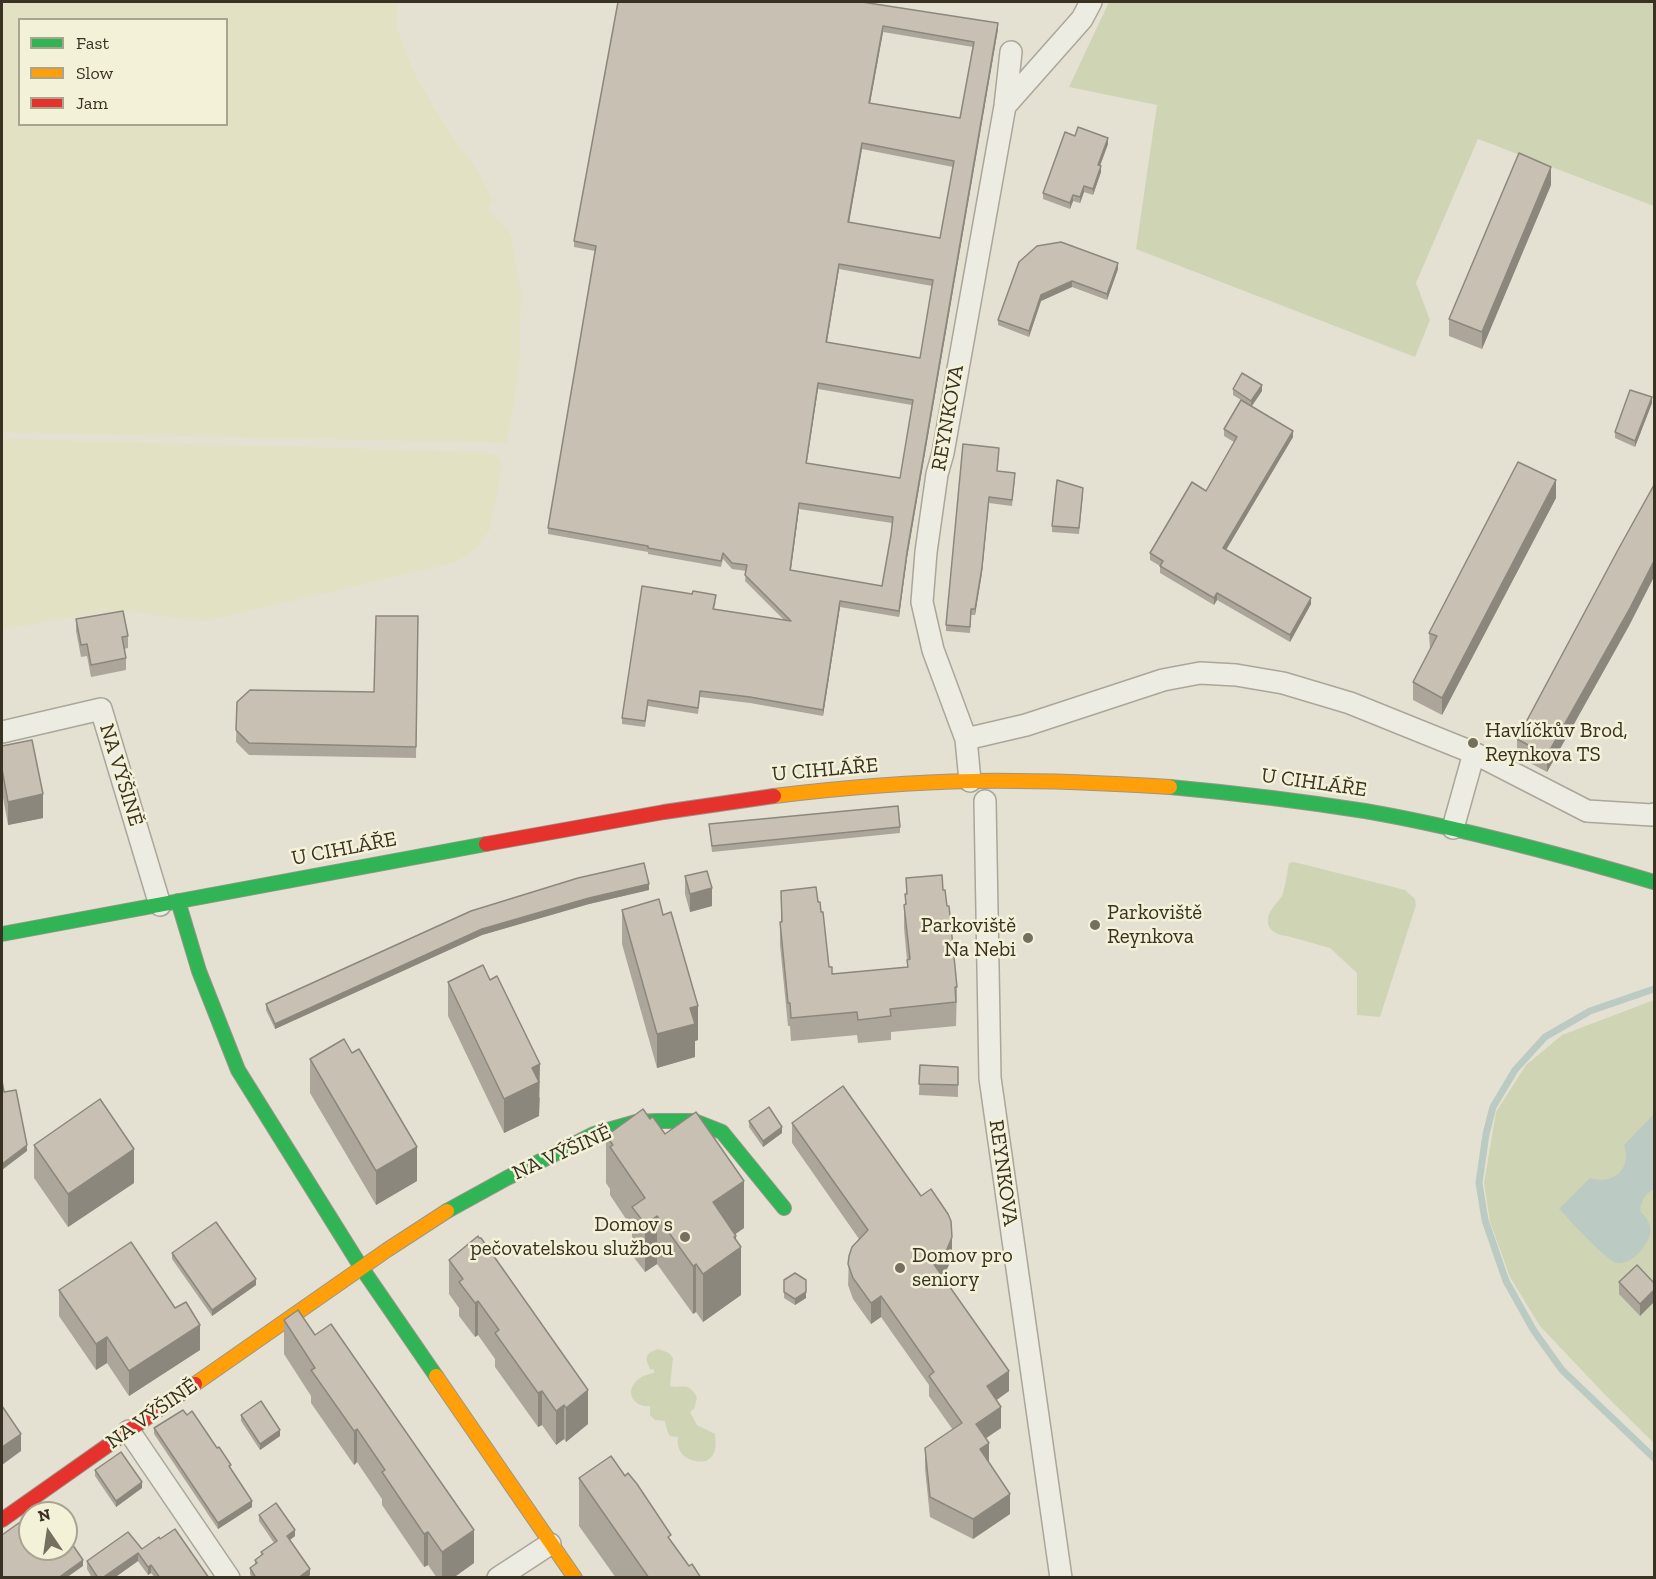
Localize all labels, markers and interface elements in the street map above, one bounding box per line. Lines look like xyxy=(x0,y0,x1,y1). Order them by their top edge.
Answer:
legend xyxy=(18,18,228,126)
text: Fast xyxy=(76,32,109,54)
text: Slow xyxy=(76,62,113,84)
text: Jam xyxy=(76,92,108,114)
street label: REYNKOVA xyxy=(926,363,970,473)
place label: Havlíčkův Brod, Reynkova TS xyxy=(1485,718,1628,768)
street label: NA VÝŠINĚ xyxy=(94,721,148,829)
marker: Havlíčkův Brod, Reynkova TS xyxy=(1466,736,1480,750)
street label: U CIHLÁŘE xyxy=(771,753,879,787)
street label: U CIHLÁŘE xyxy=(1260,763,1368,803)
street label: U CIHLÁŘE xyxy=(289,826,399,872)
place label: Parkoviště Reynkova xyxy=(1107,900,1202,950)
place label: Parkoviště Na Nebi xyxy=(921,913,1016,963)
marker: Parkoviště Reynkova xyxy=(1088,918,1102,932)
marker: Parkoviště Na Nebi xyxy=(1021,931,1035,945)
street label: REYNKOVA xyxy=(983,1118,1023,1228)
street label: NA VÝŠINĚ xyxy=(509,1120,615,1186)
place label: Domov s pečovatelskou službou xyxy=(470,1212,673,1262)
marker: Domov s pečovatelskou službou xyxy=(678,1230,692,1244)
place label: Domov pro seniory xyxy=(912,1243,1013,1293)
marker: Domov pro seniory xyxy=(893,1261,907,1275)
street label: NA VÝŠINĚ xyxy=(102,1373,202,1455)
north arrow xyxy=(18,1501,78,1561)
text: N xyxy=(36,1504,52,1526)

